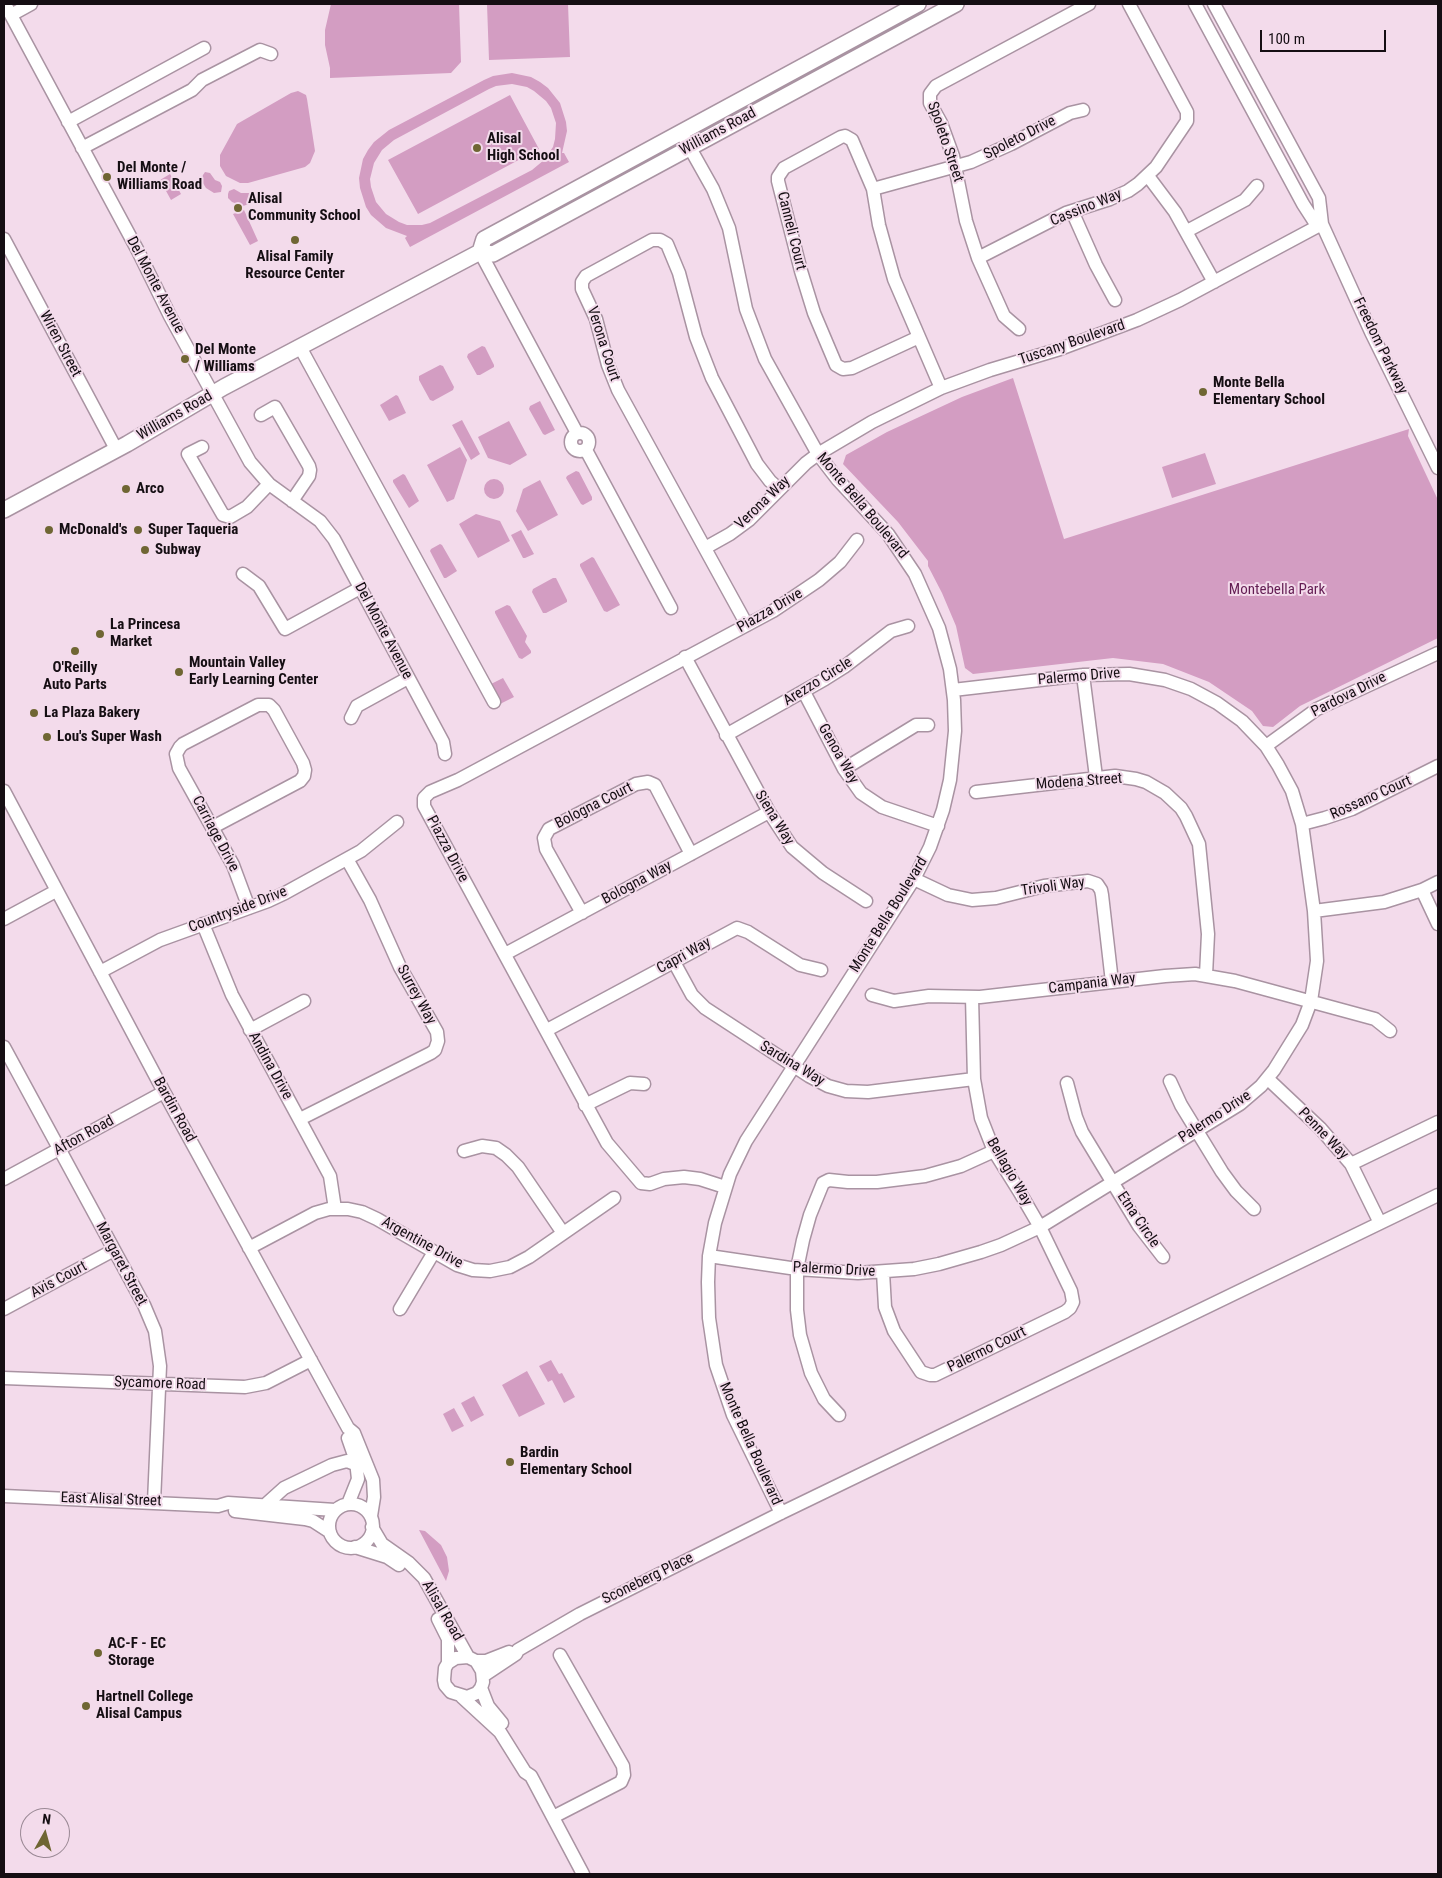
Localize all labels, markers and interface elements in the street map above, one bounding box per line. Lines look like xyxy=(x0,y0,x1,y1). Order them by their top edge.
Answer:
scale bar xyxy=(1262,20,1388,52)
text: 100 m xyxy=(1268,30,1305,48)
street label: Spoleto Street xyxy=(923,100,967,184)
street label: Williams Road xyxy=(677,104,759,160)
street label: Spoleto Drive xyxy=(981,112,1059,164)
place label: Alisal High School xyxy=(487,130,559,165)
marker: Alisal High School xyxy=(471,142,483,154)
place label: Del Monte / Williams Road xyxy=(117,159,202,194)
marker: Del Monte / Williams Road xyxy=(101,171,113,183)
street label: Cassino Way xyxy=(1048,186,1124,230)
place label: Alisal Community School xyxy=(248,190,361,225)
street label: Canneli Court xyxy=(773,190,809,272)
marker: Alisal Community School xyxy=(232,202,244,214)
street label: Del Monte Avenue xyxy=(122,234,188,336)
marker: Alisal Family Resource Center xyxy=(289,234,301,246)
place label: Alisal Family Resource Center xyxy=(245,248,345,283)
street label: Freedom Parkway xyxy=(1349,295,1411,397)
street label: Verona Court xyxy=(582,304,624,384)
street label: Wiren Street xyxy=(35,308,85,380)
street label: Tuscany Boulevard xyxy=(1017,316,1127,370)
place label: Del Monte / Williams xyxy=(195,341,256,376)
marker: Del Monte / Williams xyxy=(179,353,191,365)
place label: Monte Bella Elementary School xyxy=(1213,374,1325,409)
marker: Monte Bella Elementary School xyxy=(1197,386,1209,398)
street label: Williams Road xyxy=(134,387,216,445)
street label: Monte Bella Boulevard xyxy=(813,449,911,563)
street label: Verona Way xyxy=(732,472,794,534)
place label: Arco xyxy=(136,480,164,498)
marker: Arco xyxy=(120,483,132,495)
place label: McDonald's xyxy=(59,521,127,539)
place label: Super Taqueria xyxy=(148,521,238,539)
marker: McDonald's xyxy=(43,524,55,536)
marker: Super Taqueria xyxy=(132,524,144,536)
place label: Subway xyxy=(155,541,201,559)
marker: Subway xyxy=(139,544,151,556)
street label: Del Monte Avenue xyxy=(350,580,416,682)
park label: Montebella Park xyxy=(1229,581,1325,599)
street label: Piazza Drive xyxy=(734,585,806,637)
place label: La Princesa Market xyxy=(110,616,180,651)
marker: La Princesa Market xyxy=(94,628,106,640)
marker: O'Reilly Auto Parts xyxy=(69,645,81,657)
place label: Mountain Valley Early Learning Center xyxy=(189,654,318,689)
street label: Arezzo Circle xyxy=(780,654,856,710)
place label: O'Reilly Auto Parts xyxy=(43,659,107,694)
street label: Palermo Drive xyxy=(1037,664,1121,690)
marker: Mountain Valley Early Learning Center xyxy=(173,666,185,678)
street label: Pardova Drive xyxy=(1309,668,1389,722)
place label: La Plaza Bakery xyxy=(44,704,140,722)
marker: La Plaza Bakery xyxy=(28,707,40,719)
street label: Genoa Way xyxy=(814,721,862,787)
place label: Lou's Super Wash xyxy=(57,728,162,746)
marker: Lou's Super Wash xyxy=(41,731,53,743)
street label: Modena Street xyxy=(1035,770,1123,794)
street label: Rossano Court xyxy=(1327,772,1415,824)
street label: Bologna Court xyxy=(552,779,636,833)
street label: Siena Way xyxy=(750,788,798,848)
street label: Carriage Drive xyxy=(188,793,242,875)
street label: Piazza Drive xyxy=(422,813,472,885)
street label: Monte Bella Boulevard xyxy=(846,854,932,976)
street label: Bologna Way xyxy=(599,857,675,909)
street label: Trivoli Way xyxy=(1020,874,1086,900)
street label: Countryside Drive xyxy=(186,883,290,937)
street label: Capri Way xyxy=(654,934,714,978)
street label: Surrey Way xyxy=(392,962,440,1028)
street label: Campania Way xyxy=(1048,970,1136,998)
street label: Andina Drive xyxy=(244,1029,296,1103)
street label: Sardina Way xyxy=(756,1038,828,1090)
street label: Bardin Road xyxy=(149,1074,199,1146)
street label: Palermo Drive xyxy=(1175,1087,1255,1147)
street label: Penne Way xyxy=(1294,1104,1352,1164)
street label: Afton Road xyxy=(51,1112,117,1160)
street label: Bellagio Way xyxy=(982,1135,1036,1209)
street label: Etna Circle xyxy=(1113,1189,1163,1251)
street label: Argentine Drive xyxy=(378,1213,466,1273)
street label: Margaret Street xyxy=(91,1219,151,1309)
street label: Avis Court xyxy=(28,1258,90,1302)
street label: Palermo Drive xyxy=(792,1259,876,1281)
street label: Palermo Court xyxy=(945,1323,1029,1377)
street label: Sycamore Road xyxy=(114,1373,206,1395)
street label: Monte Bella Boulevard xyxy=(715,1380,785,1508)
place label: Bardin Elementary School xyxy=(520,1444,632,1479)
marker: Bardin Elementary School xyxy=(504,1456,516,1468)
street label: East Alisal Street xyxy=(60,1489,162,1511)
street label: Sconeberg Place xyxy=(600,1549,696,1609)
street label: Alisal Road xyxy=(418,1578,466,1644)
place label: AC-F - EC Storage xyxy=(108,1635,166,1670)
marker: AC-F - EC Storage xyxy=(92,1647,104,1659)
place label: Hartnell College Alisal Campus xyxy=(96,1688,193,1723)
marker: Hartnell College Alisal Campus xyxy=(80,1700,92,1712)
north arrow xyxy=(20,1808,70,1858)
text: N xyxy=(41,1811,52,1828)

